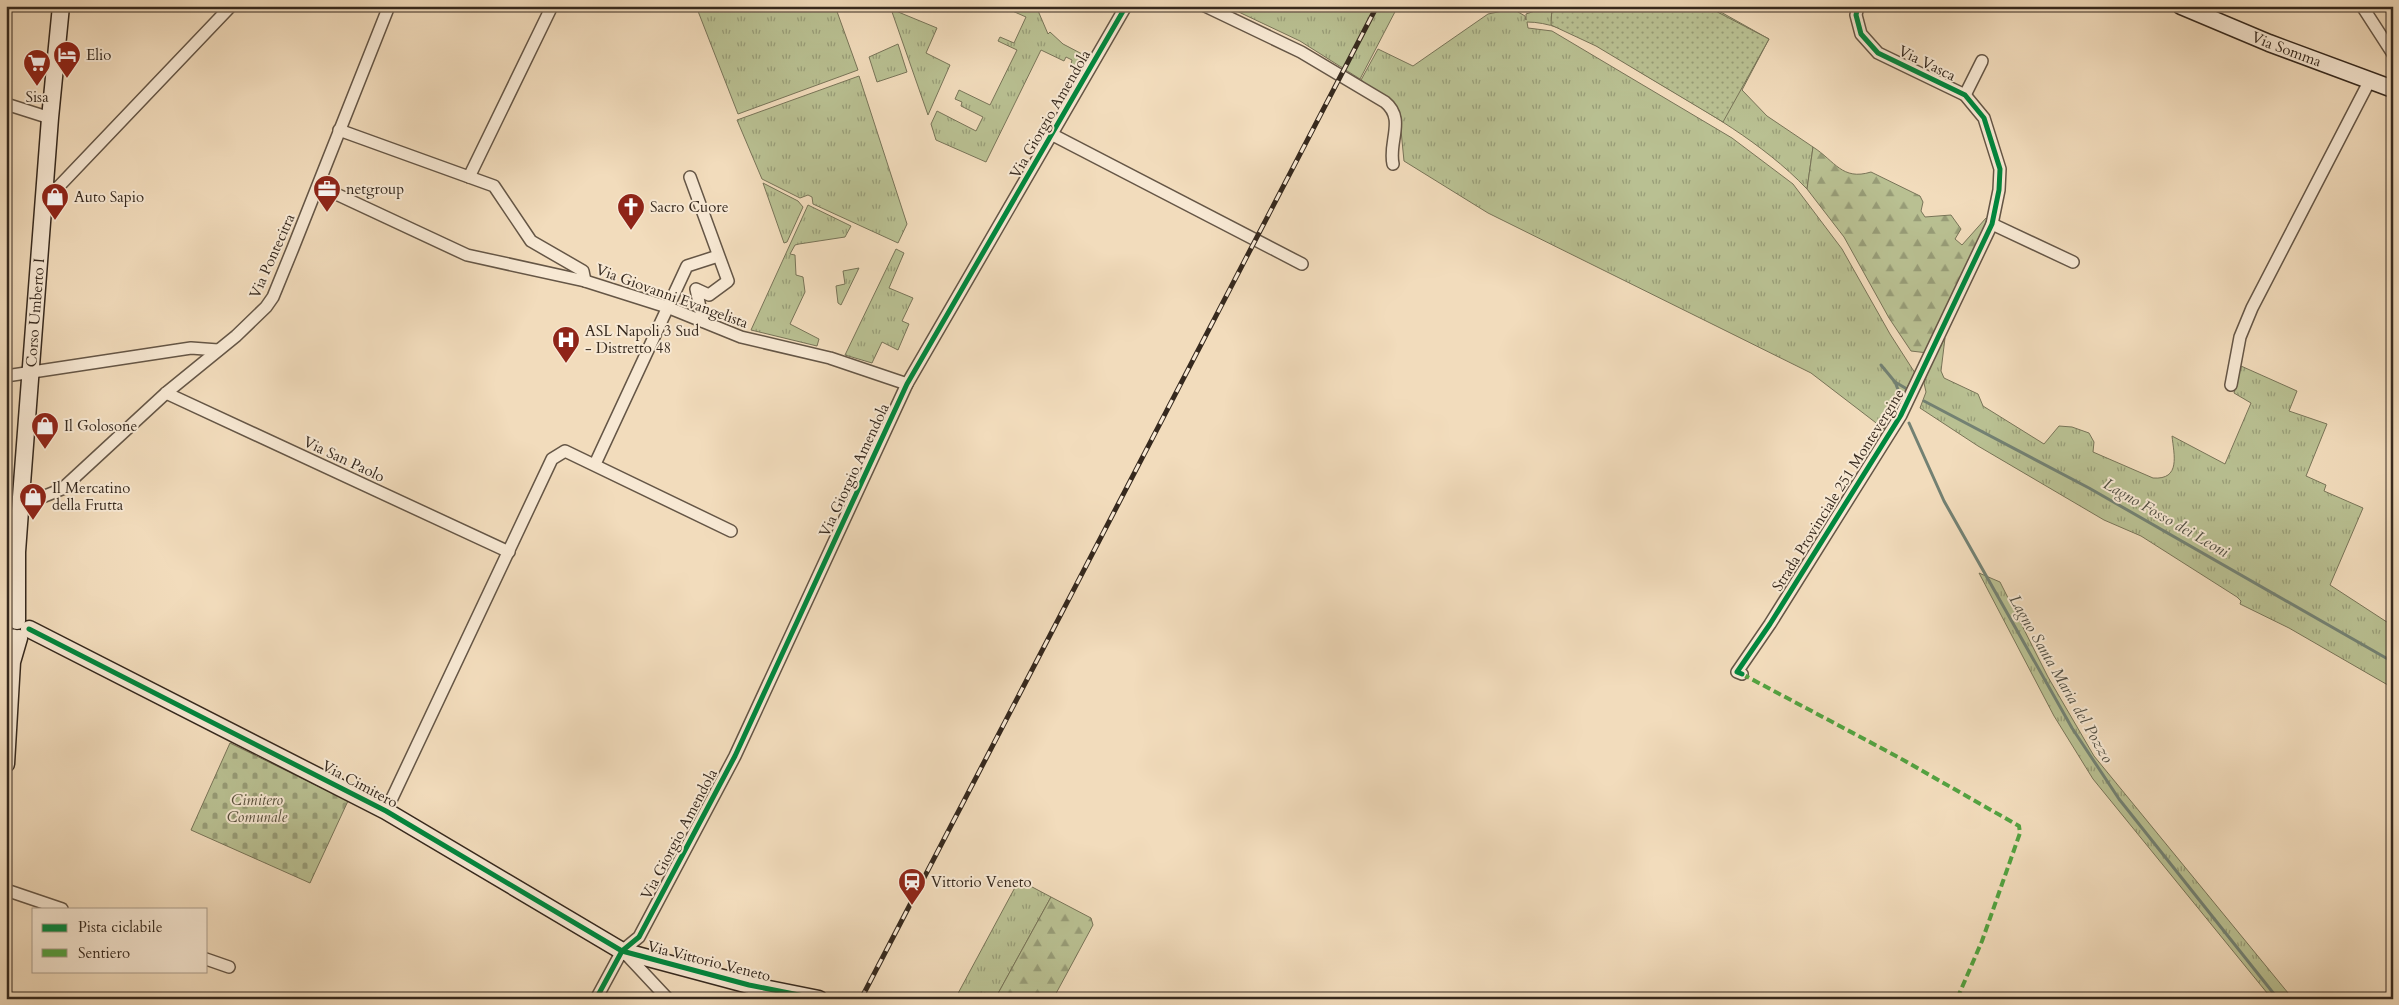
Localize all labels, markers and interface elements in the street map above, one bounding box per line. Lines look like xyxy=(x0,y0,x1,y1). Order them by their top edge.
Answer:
street label: Via Somma xyxy=(2248,27,2325,72)
hotel icon: Elio xyxy=(52,40,82,79)
street label: Via Vasca xyxy=(1895,41,1960,86)
place label: Elio xyxy=(86,45,111,65)
street label: Via Giorgio Amendola xyxy=(1005,46,1095,182)
supermarket icon: Sisa xyxy=(22,48,52,87)
place label: Sisa xyxy=(25,87,49,107)
office icon: netgroup xyxy=(312,174,342,213)
place label: netgroup xyxy=(346,179,404,199)
shop icon: Auto Sapio xyxy=(40,182,70,221)
place label: Auto Sapio xyxy=(74,187,144,207)
church icon: Sacro Cuore xyxy=(616,192,646,231)
place label: Sacro Cuore xyxy=(650,197,729,217)
street label: Via Pontecitra xyxy=(244,210,300,301)
street label: Corso Umberto I xyxy=(21,257,49,368)
street label: Via Giovanni Evangelista xyxy=(593,259,751,333)
place label: ASL Napoli 3 Sud - Distretto 48 xyxy=(585,321,699,358)
hospital icon: ASL Napoli 3 Sud - Distretto 48 xyxy=(551,325,581,364)
street label: Strada Provinciale 251 Montevergine xyxy=(1767,385,1909,595)
street label: Via Giorgio Amendola xyxy=(814,399,894,540)
shop icon: Il Golosone xyxy=(30,411,60,450)
place label: Il Golosone xyxy=(64,416,138,436)
street label: Via San Paolo xyxy=(300,431,388,487)
water label: Lagno Fosso dei Leoni xyxy=(2099,473,2233,563)
place label: Il Mercatino della Frutta xyxy=(52,478,130,515)
shop icon: Il Mercatino della Frutta xyxy=(18,482,48,521)
water label: Lagno Santa Maria del Pozzo xyxy=(2004,591,2119,768)
street label: Via Cimitero xyxy=(318,756,402,812)
street label: Via Giorgio Amendola xyxy=(636,765,722,903)
park label: Cimitero Comunale xyxy=(227,790,287,827)
station icon: Vittorio Veneto xyxy=(897,867,927,906)
place label: Vittorio Veneto xyxy=(931,872,1032,892)
legend xyxy=(32,908,208,972)
text: Pista ciclabile xyxy=(78,917,163,937)
street label: Via Vittorio Veneto xyxy=(645,936,773,986)
text: Sentiero xyxy=(78,943,130,963)

